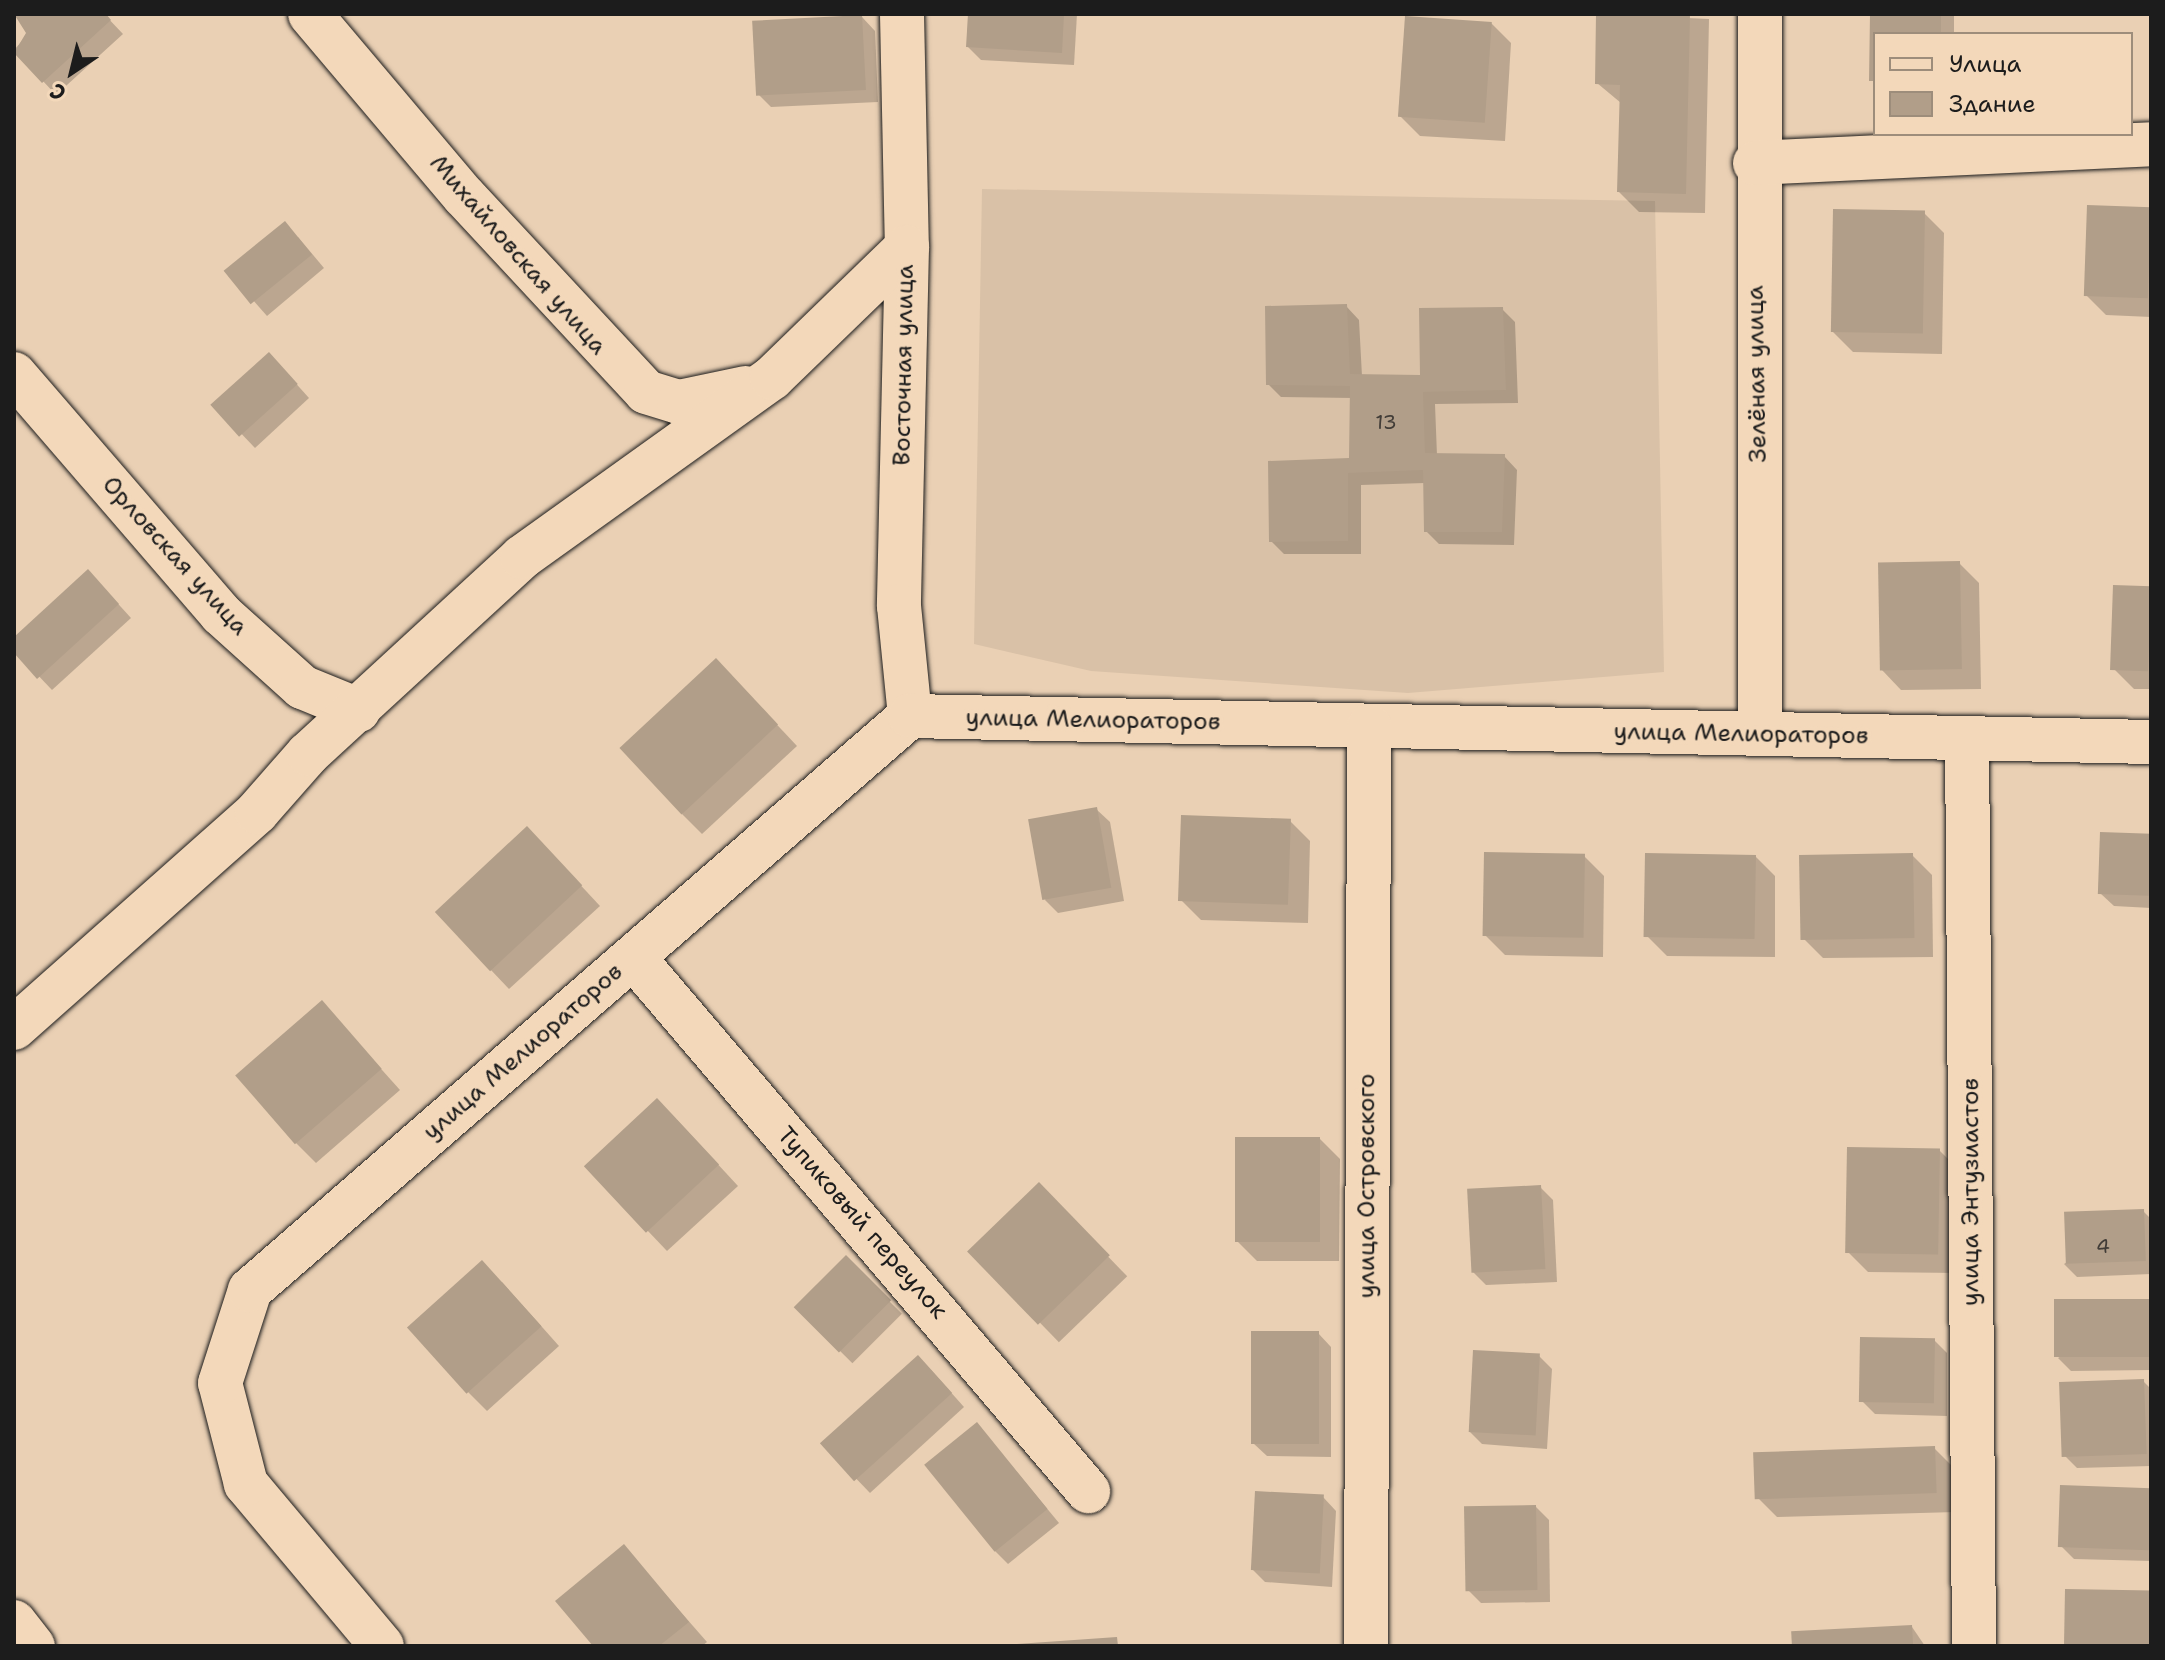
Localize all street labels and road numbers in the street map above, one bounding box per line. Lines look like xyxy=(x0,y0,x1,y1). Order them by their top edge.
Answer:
street label: Михайловская улица xyxy=(423,149,613,361)
street label: Восточная улица xyxy=(888,264,920,466)
street label: Зелёная улица xyxy=(1741,285,1773,463)
street label: Орловская улица xyxy=(96,471,254,641)
street label: улица Мелиораторов xyxy=(965,703,1221,737)
street label: улица Мелиораторов xyxy=(1613,717,1869,751)
street label: улица Мелиораторов xyxy=(417,958,629,1146)
street label: улица Островского xyxy=(1353,1074,1381,1298)
street label: улица Энтузиастов xyxy=(1957,1078,1985,1306)
street label: Тупиковый переулок xyxy=(771,1121,953,1325)

